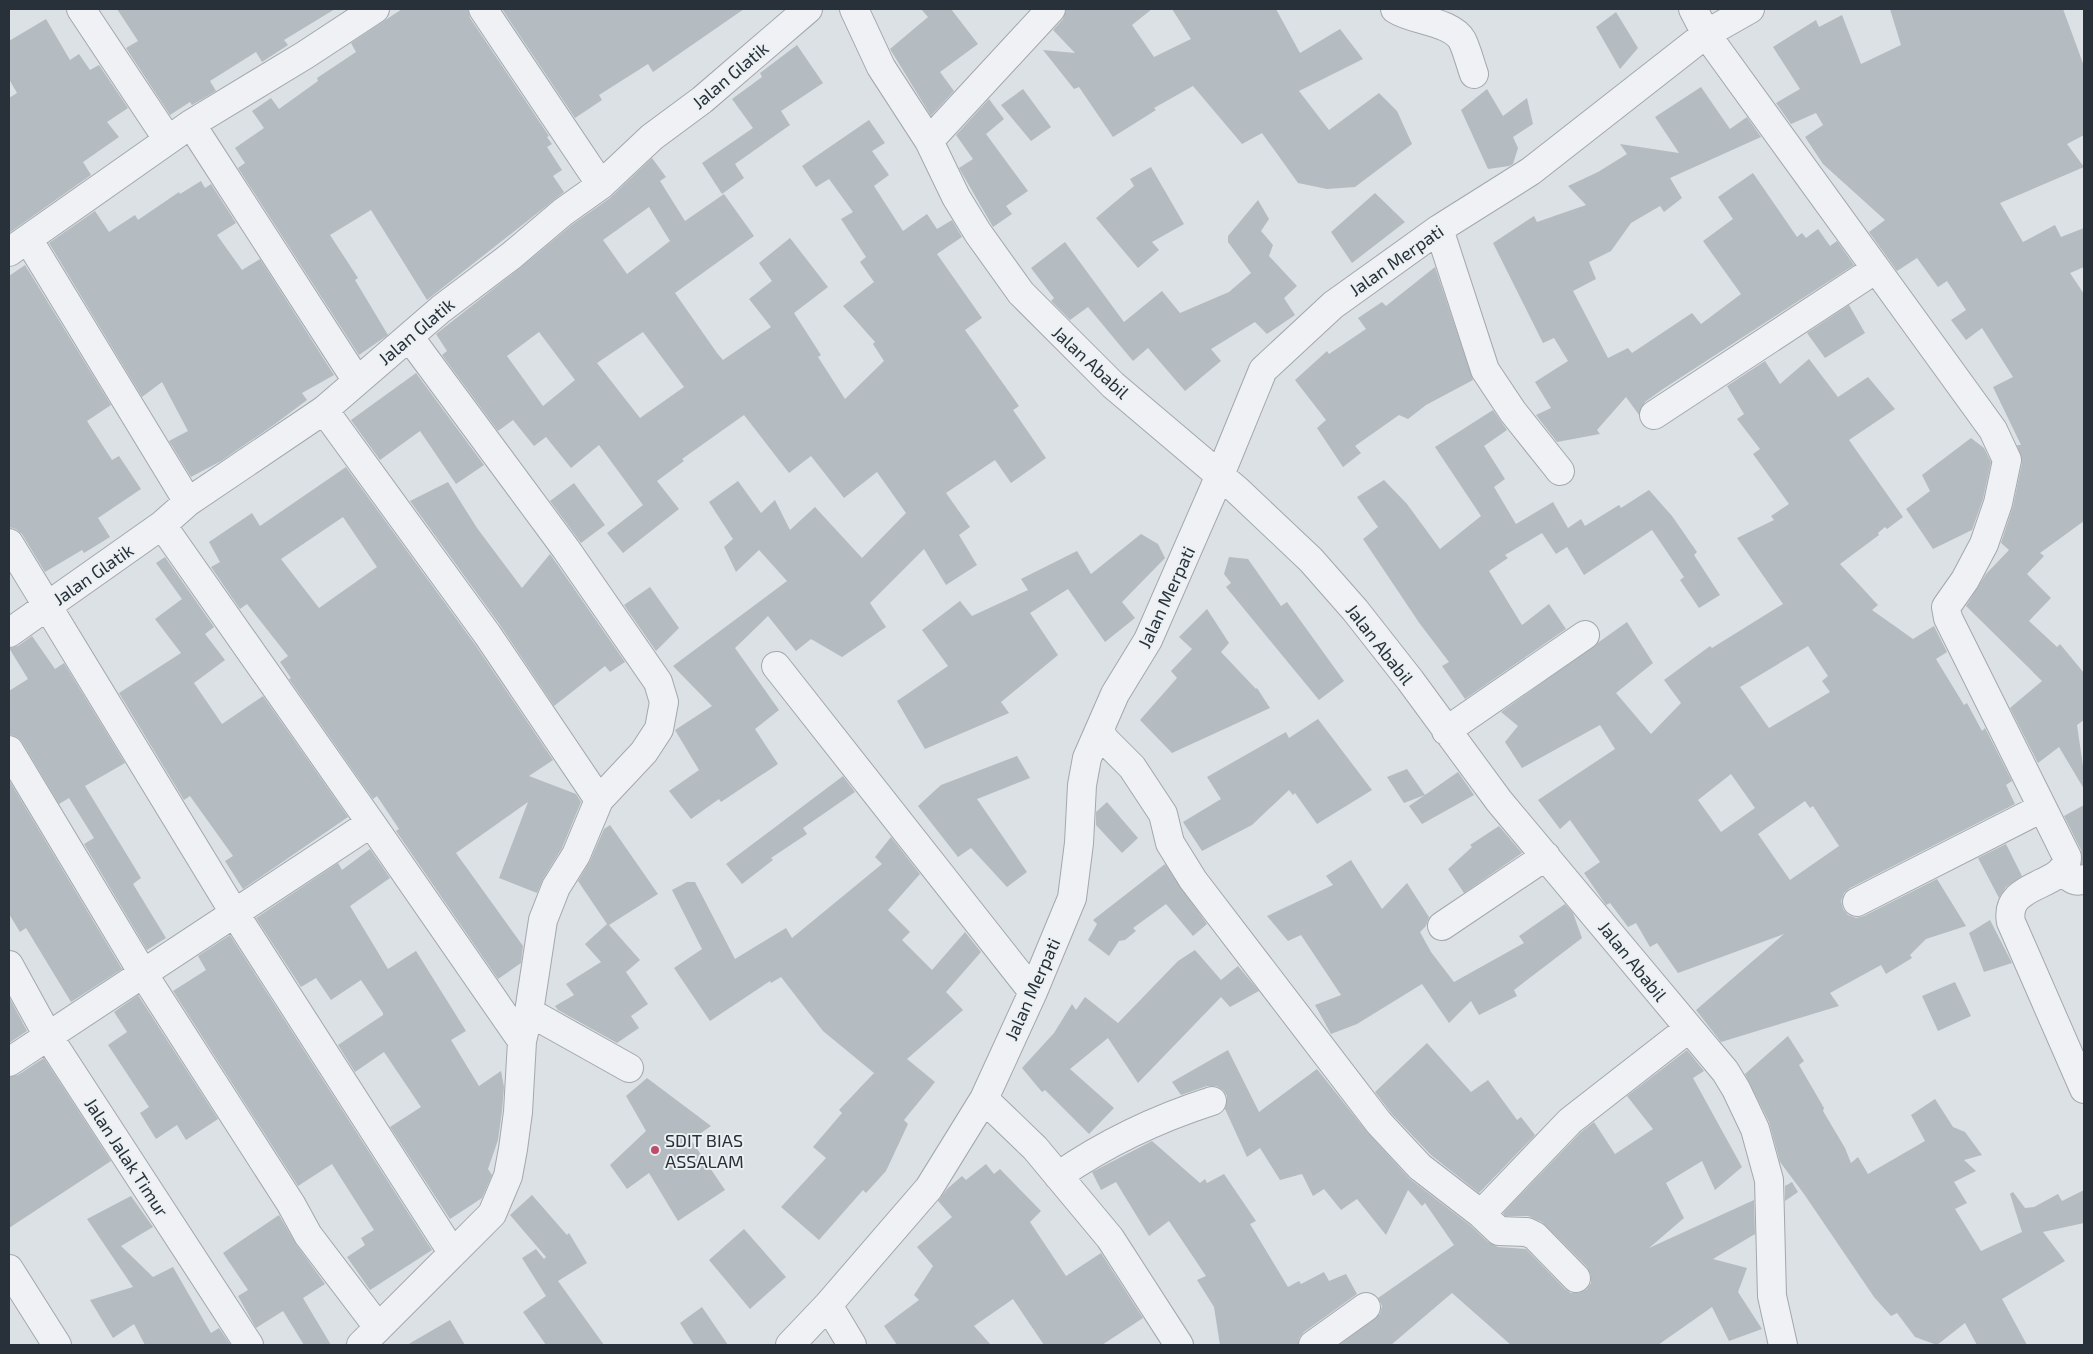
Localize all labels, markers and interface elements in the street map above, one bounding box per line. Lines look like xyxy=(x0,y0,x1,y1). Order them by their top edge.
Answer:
street label: Jalan Glatik xyxy=(687,37,773,113)
street label: Jalan Merpati xyxy=(1345,219,1447,301)
street label: Jalan Glatik xyxy=(373,293,459,369)
street label: Jalan Ababil xyxy=(1048,321,1134,403)
street label: Jalan Glatik xyxy=(49,538,137,610)
street label: Jalan Merpati xyxy=(1133,542,1199,652)
street label: Jalan Ababil xyxy=(1342,599,1419,689)
street label: Jalan Ababil xyxy=(1594,917,1672,1006)
street label: Jalan Merpati xyxy=(1000,934,1064,1044)
street label: Jalan Jalak Timur xyxy=(80,1093,174,1221)
place label: SDIT BIAS ASSALAM xyxy=(665,1129,744,1172)
marker: SDIT BIAS ASSALAM xyxy=(649,1144,661,1156)

